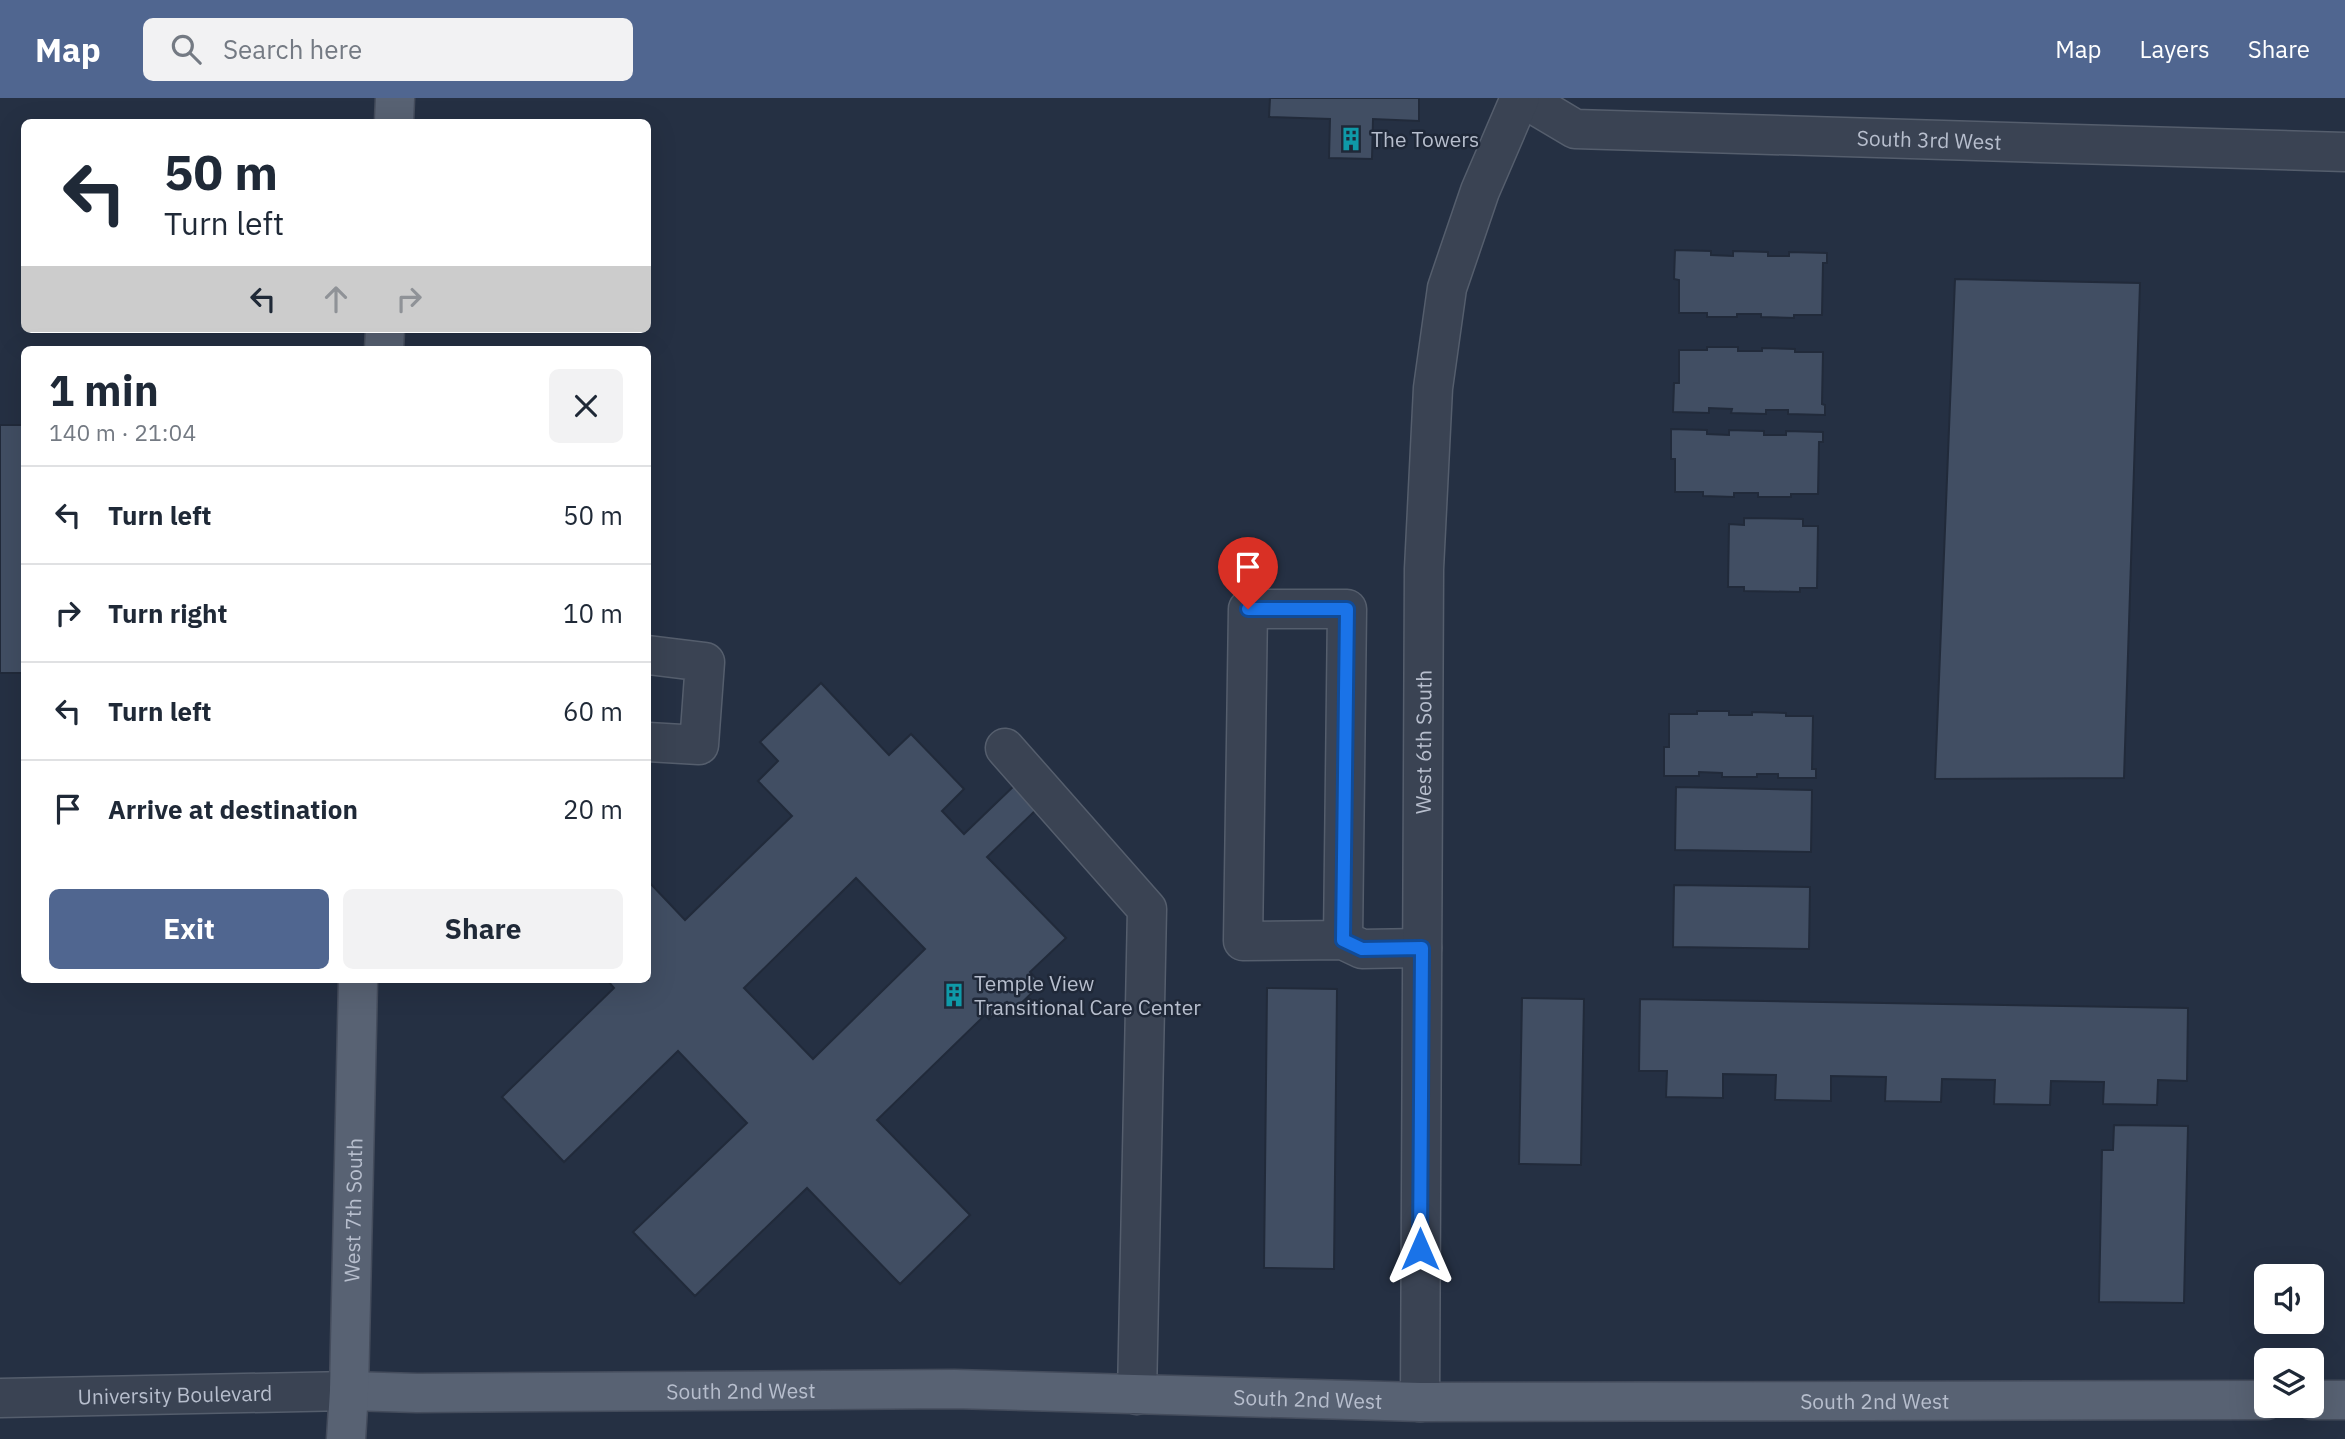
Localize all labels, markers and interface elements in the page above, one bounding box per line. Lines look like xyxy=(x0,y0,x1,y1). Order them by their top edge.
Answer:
search box xyxy=(143,18,633,81)
text: Map xyxy=(35,28,101,71)
icon: search xyxy=(167,30,205,68)
text: Search here xyxy=(223,32,362,66)
text: Map xyxy=(2055,33,2102,65)
text: Layers xyxy=(2140,33,2210,65)
text: Share xyxy=(2248,33,2310,65)
street label: South 3rd West xyxy=(1856,123,2002,156)
building icon: The Towers xyxy=(1337,125,1365,153)
place label: The Towers xyxy=(1371,125,1479,153)
text: 50 m xyxy=(164,140,278,203)
icon: left xyxy=(49,147,140,238)
text: Turn left xyxy=(164,202,284,244)
icon: left xyxy=(244,280,282,318)
icon: ahead xyxy=(317,280,355,318)
icon: right xyxy=(390,280,428,318)
text: 1 min xyxy=(49,363,159,418)
button: close xyxy=(549,369,623,443)
text: 140 m · 21:04 xyxy=(49,417,196,447)
icon: left xyxy=(49,496,87,534)
text: Turn left xyxy=(108,498,211,532)
text: 50 m xyxy=(563,498,623,532)
pin xyxy=(1218,537,1278,609)
icon: arrive xyxy=(1229,548,1267,586)
icon: right xyxy=(49,594,87,632)
text: Turn right xyxy=(108,596,227,630)
text: 10 m xyxy=(563,596,623,630)
street label: West 6th South xyxy=(1409,670,1438,814)
icon: left xyxy=(49,692,87,730)
text: Turn left xyxy=(108,694,211,728)
text: 60 m xyxy=(563,694,623,728)
icon: arrive xyxy=(49,790,87,828)
text: Arrive at destination xyxy=(108,792,358,826)
text: 20 m xyxy=(563,792,623,826)
button: Exit xyxy=(49,889,329,969)
button: Share xyxy=(343,889,623,969)
place label: Temple View Transitional Care Center xyxy=(974,969,1201,1021)
building icon: Temple View Transitional Care Center xyxy=(940,981,968,1009)
street label: West 7th South xyxy=(337,1138,369,1283)
position arrow xyxy=(1383,1212,1457,1286)
map controls xyxy=(2254,1264,2324,1418)
button: sound xyxy=(2254,1264,2324,1334)
button: layers xyxy=(2254,1348,2324,1418)
street label: South 2nd West xyxy=(666,1376,816,1405)
street label: University Boulevard xyxy=(77,1379,273,1410)
street label: South 2nd West xyxy=(1233,1383,1383,1415)
street label: South 2nd West xyxy=(1800,1387,1949,1415)

